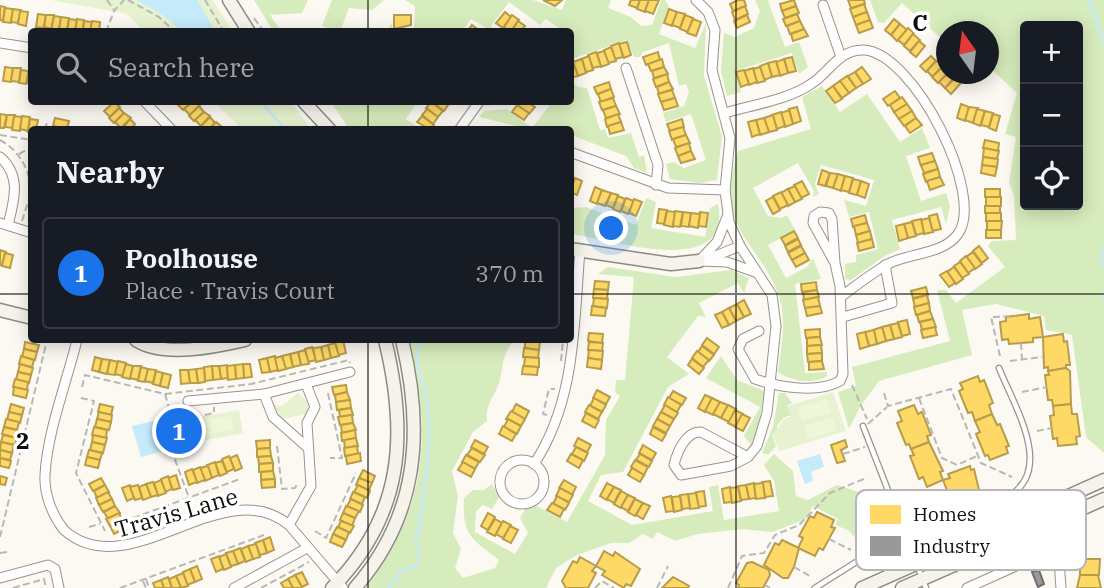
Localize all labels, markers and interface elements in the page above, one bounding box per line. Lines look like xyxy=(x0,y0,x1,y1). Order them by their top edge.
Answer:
text: C xyxy=(912,7,928,37)
north arrow xyxy=(936,21,999,84)
map controls xyxy=(1020,21,1083,210)
button: + xyxy=(1020,21,1083,84)
search box xyxy=(28,28,574,105)
icon: search xyxy=(52,48,90,86)
text: Search here xyxy=(108,50,254,84)
button: − xyxy=(1020,84,1083,147)
button: locate xyxy=(1020,147,1083,210)
text: Nearby xyxy=(56,152,164,191)
your location xyxy=(594,211,628,245)
text: Poolhouse xyxy=(125,241,258,275)
text: 1 xyxy=(74,258,88,288)
text: 370 m xyxy=(475,258,544,288)
text: Place · Travis Court xyxy=(125,275,335,305)
pin: 1 xyxy=(156,405,202,457)
text: 2 xyxy=(16,425,30,455)
street label: Travis Lane xyxy=(111,480,241,544)
legend xyxy=(856,490,1086,570)
text: Homes xyxy=(913,502,976,526)
text: Industry xyxy=(913,534,991,558)

